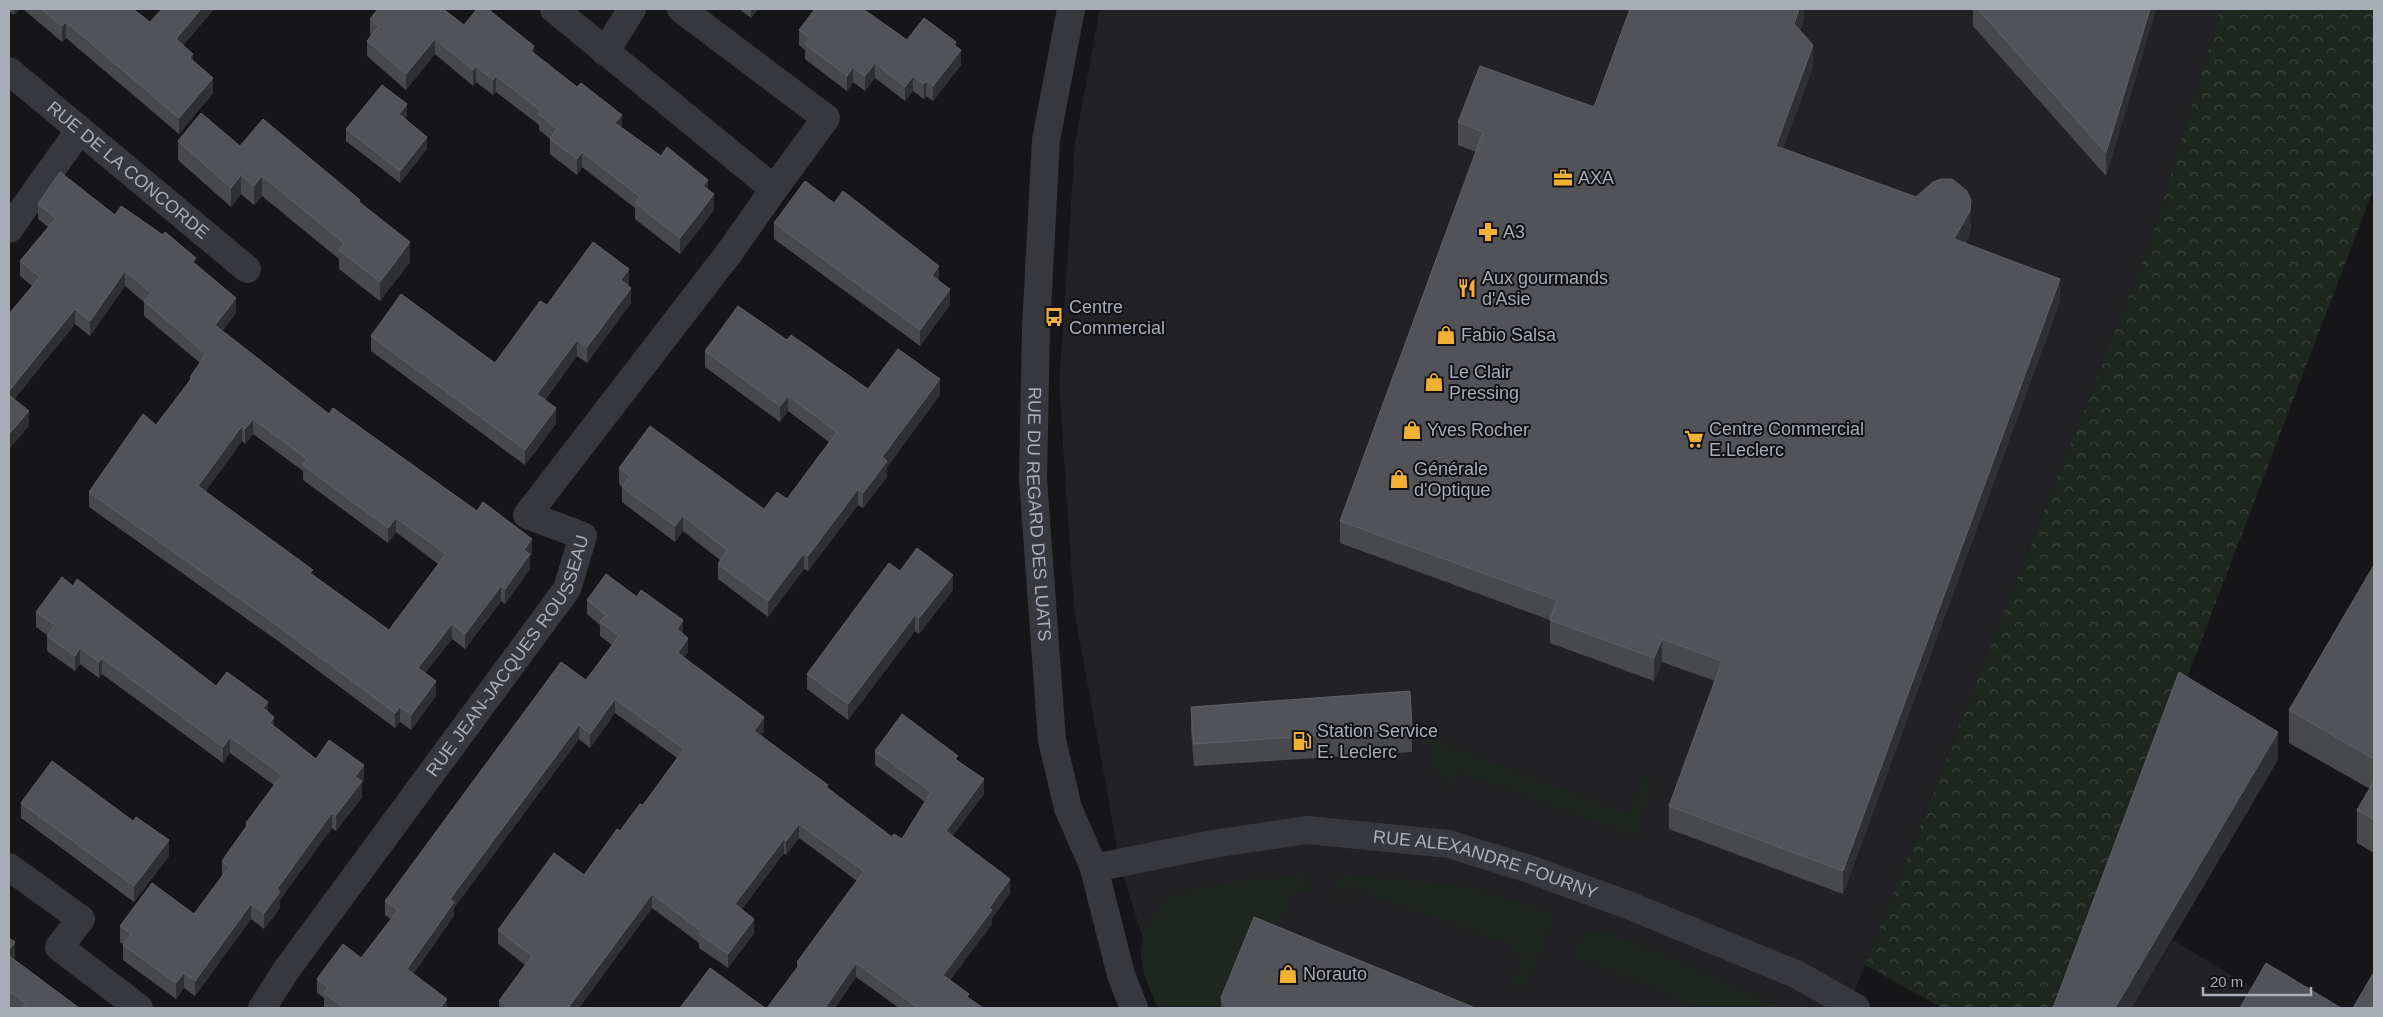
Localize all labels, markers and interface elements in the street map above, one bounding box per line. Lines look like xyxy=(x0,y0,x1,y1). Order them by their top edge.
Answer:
street label: RUE DE LA CONCORDE xyxy=(43,97,213,243)
office icon: AXA xyxy=(1552,167,1574,189)
place label: AXA xyxy=(1578,168,1614,188)
pharmacy icon: A3 xyxy=(1477,221,1499,243)
place label: A3 xyxy=(1503,222,1525,242)
place label: Aux gourmands d'Asie xyxy=(1482,268,1608,309)
restaurant icon: Aux gourmands d'Asie xyxy=(1456,277,1478,299)
place label: Centre Commercial xyxy=(1069,297,1165,338)
bus stop icon: Centre Commercial xyxy=(1043,306,1065,328)
shop icon: Fabio Salsa xyxy=(1435,324,1457,346)
place label: Fabio Salsa xyxy=(1461,325,1557,345)
place label: Le Clair Pressing xyxy=(1449,362,1519,403)
shop icon: Le Clair Pressing xyxy=(1423,371,1445,393)
street label: RUE DU REGARD DES LUATS xyxy=(1023,387,1055,642)
shop icon: Yves Rocher xyxy=(1401,419,1423,441)
place label: Centre Commercial E.Leclerc xyxy=(1709,419,1864,460)
place label: Yves Rocher xyxy=(1427,420,1529,440)
supermarket icon: Centre Commercial E.Leclerc xyxy=(1683,428,1705,450)
place label: Générale d'Optique xyxy=(1414,459,1491,500)
shop icon: Générale d'Optique xyxy=(1388,468,1410,490)
street label: RUE JEAN-JACQUES ROUSSEAU xyxy=(422,533,593,780)
place label: Station Service E. Leclerc xyxy=(1317,721,1438,762)
fuel station icon: Station Service E. Leclerc xyxy=(1291,730,1313,752)
street label: RUE ALEXANDRE FOURNY xyxy=(1372,827,1600,903)
shop icon: Norauto xyxy=(1277,963,1299,985)
place label: Norauto xyxy=(1303,964,1367,984)
scale bar xyxy=(2203,964,2310,996)
text: 20 m xyxy=(2210,973,2243,990)

